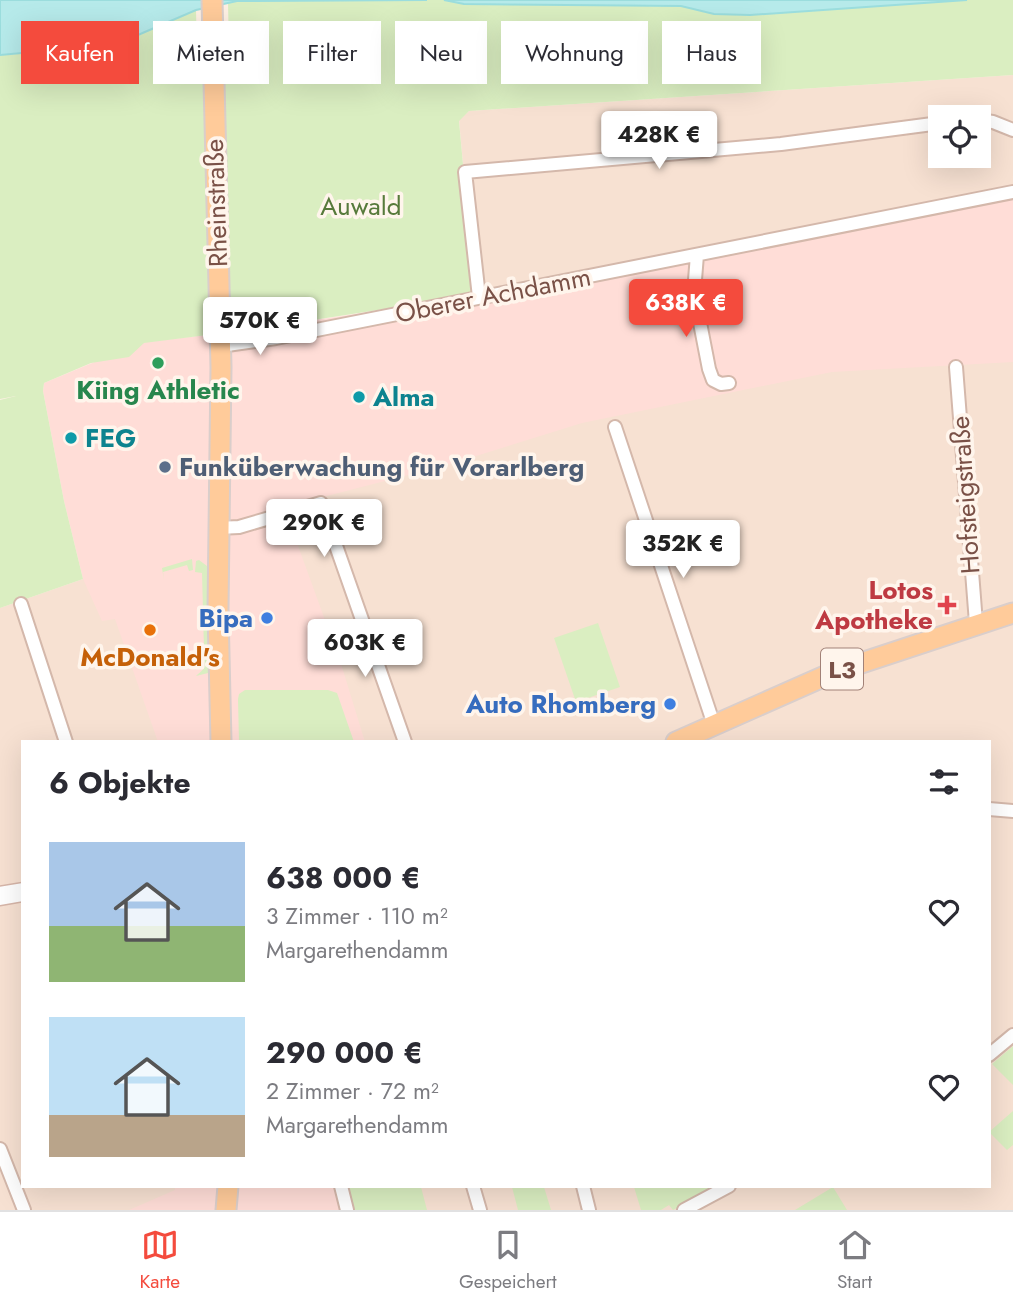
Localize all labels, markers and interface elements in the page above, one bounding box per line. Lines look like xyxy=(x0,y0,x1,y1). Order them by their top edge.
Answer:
chip: Kaufen xyxy=(21,21,139,84)
chip: Mieten xyxy=(153,21,269,84)
chip: Filter xyxy=(283,21,381,84)
chip: Neu xyxy=(395,21,487,84)
chip: Wohnung xyxy=(501,21,648,84)
chip: Haus xyxy=(662,21,761,84)
map controls xyxy=(928,105,991,168)
button: locate xyxy=(928,105,991,168)
pin: 428K € xyxy=(602,111,716,171)
text: 428K € xyxy=(617,117,701,151)
street label: Rheinstraße xyxy=(195,138,237,268)
park label: Auwald xyxy=(320,187,402,225)
street label: Oberer Achdamm xyxy=(392,257,594,333)
pin: 638K € xyxy=(629,280,743,339)
text: 638K € xyxy=(645,285,727,319)
pin: 570K € xyxy=(203,298,317,357)
text: 570K € xyxy=(219,303,301,337)
marker: Kiing Athletic xyxy=(150,355,166,371)
place label: Kiing Athletic xyxy=(76,371,240,409)
place label: Alma xyxy=(372,378,434,416)
marker: Alma xyxy=(351,389,367,405)
street label: Hofsteigstraße xyxy=(941,415,989,575)
place label: FEG xyxy=(85,419,136,457)
marker: FEG xyxy=(63,430,79,446)
place label: Funküberwachung für Vorarlberg xyxy=(179,448,584,486)
marker: Funküberwachung für Vorarlberg xyxy=(157,459,173,475)
pin: 290K € xyxy=(267,500,381,559)
text: 290K € xyxy=(282,505,366,539)
pin: 352K € xyxy=(626,520,740,580)
text: 352K € xyxy=(642,526,724,560)
place label: Lotos Apotheke xyxy=(814,571,933,639)
marker: Lotos Apotheke xyxy=(939,597,955,613)
place label: Bipa xyxy=(199,599,253,637)
marker: Bipa xyxy=(259,610,275,626)
pin: 603K € xyxy=(308,620,422,679)
marker: McDonald's xyxy=(142,622,158,638)
text: 603K € xyxy=(324,625,406,659)
place label: McDonald's xyxy=(80,638,220,676)
road number: L3 xyxy=(821,648,863,690)
place label: Auto Rhomberg xyxy=(465,685,656,723)
marker: Auto Rhomberg xyxy=(662,696,678,712)
text: 6 Objekte xyxy=(49,761,191,804)
icon: filters xyxy=(925,763,963,801)
text: 638 000 € xyxy=(266,856,421,899)
icon: home xyxy=(105,870,189,954)
icon: heart xyxy=(925,893,963,931)
text: 3 Zimmer · 110 m² xyxy=(266,899,448,933)
text: Margarethendamm xyxy=(266,933,448,967)
text: 290 000 € xyxy=(266,1031,423,1074)
icon: home xyxy=(105,1045,189,1129)
icon: heart xyxy=(925,1068,963,1106)
text: 2 Zimmer · 72 m² xyxy=(266,1074,439,1108)
text: Margarethendamm xyxy=(266,1108,448,1142)
tab: Karte xyxy=(139,1226,180,1295)
tab: Gespeichert xyxy=(459,1226,557,1295)
tab: Start xyxy=(836,1226,874,1295)

